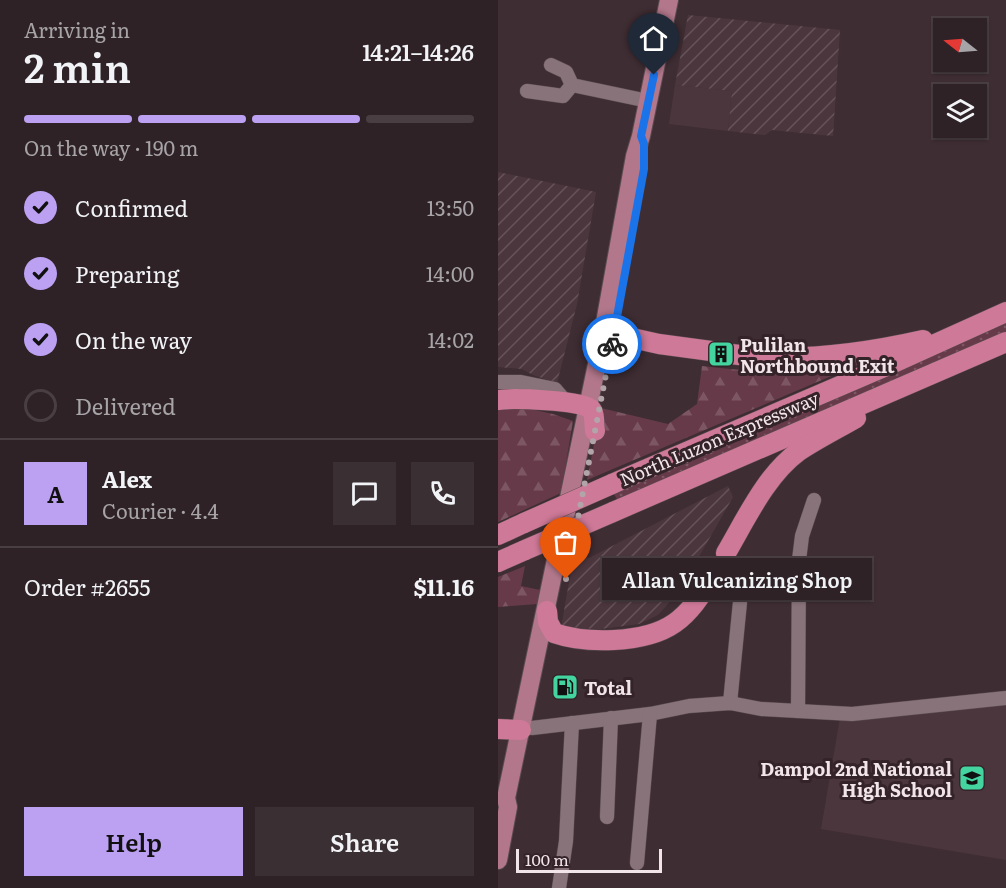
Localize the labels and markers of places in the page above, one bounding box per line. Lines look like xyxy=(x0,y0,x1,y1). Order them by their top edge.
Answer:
pin xyxy=(628,13,679,75)
place label: Pulilan Northbound Exit xyxy=(740,331,895,379)
building icon: Pulilan Northbound Exit xyxy=(706,339,736,369)
pin xyxy=(540,517,591,579)
callout: Allan Vulcanizing Shop xyxy=(602,558,872,600)
fuel station icon: Total xyxy=(550,672,580,702)
place label: Total xyxy=(584,674,633,701)
place label: Dampol 2nd National High School xyxy=(760,755,952,803)
school or university icon: Dampol 2nd National High School xyxy=(957,763,987,793)

